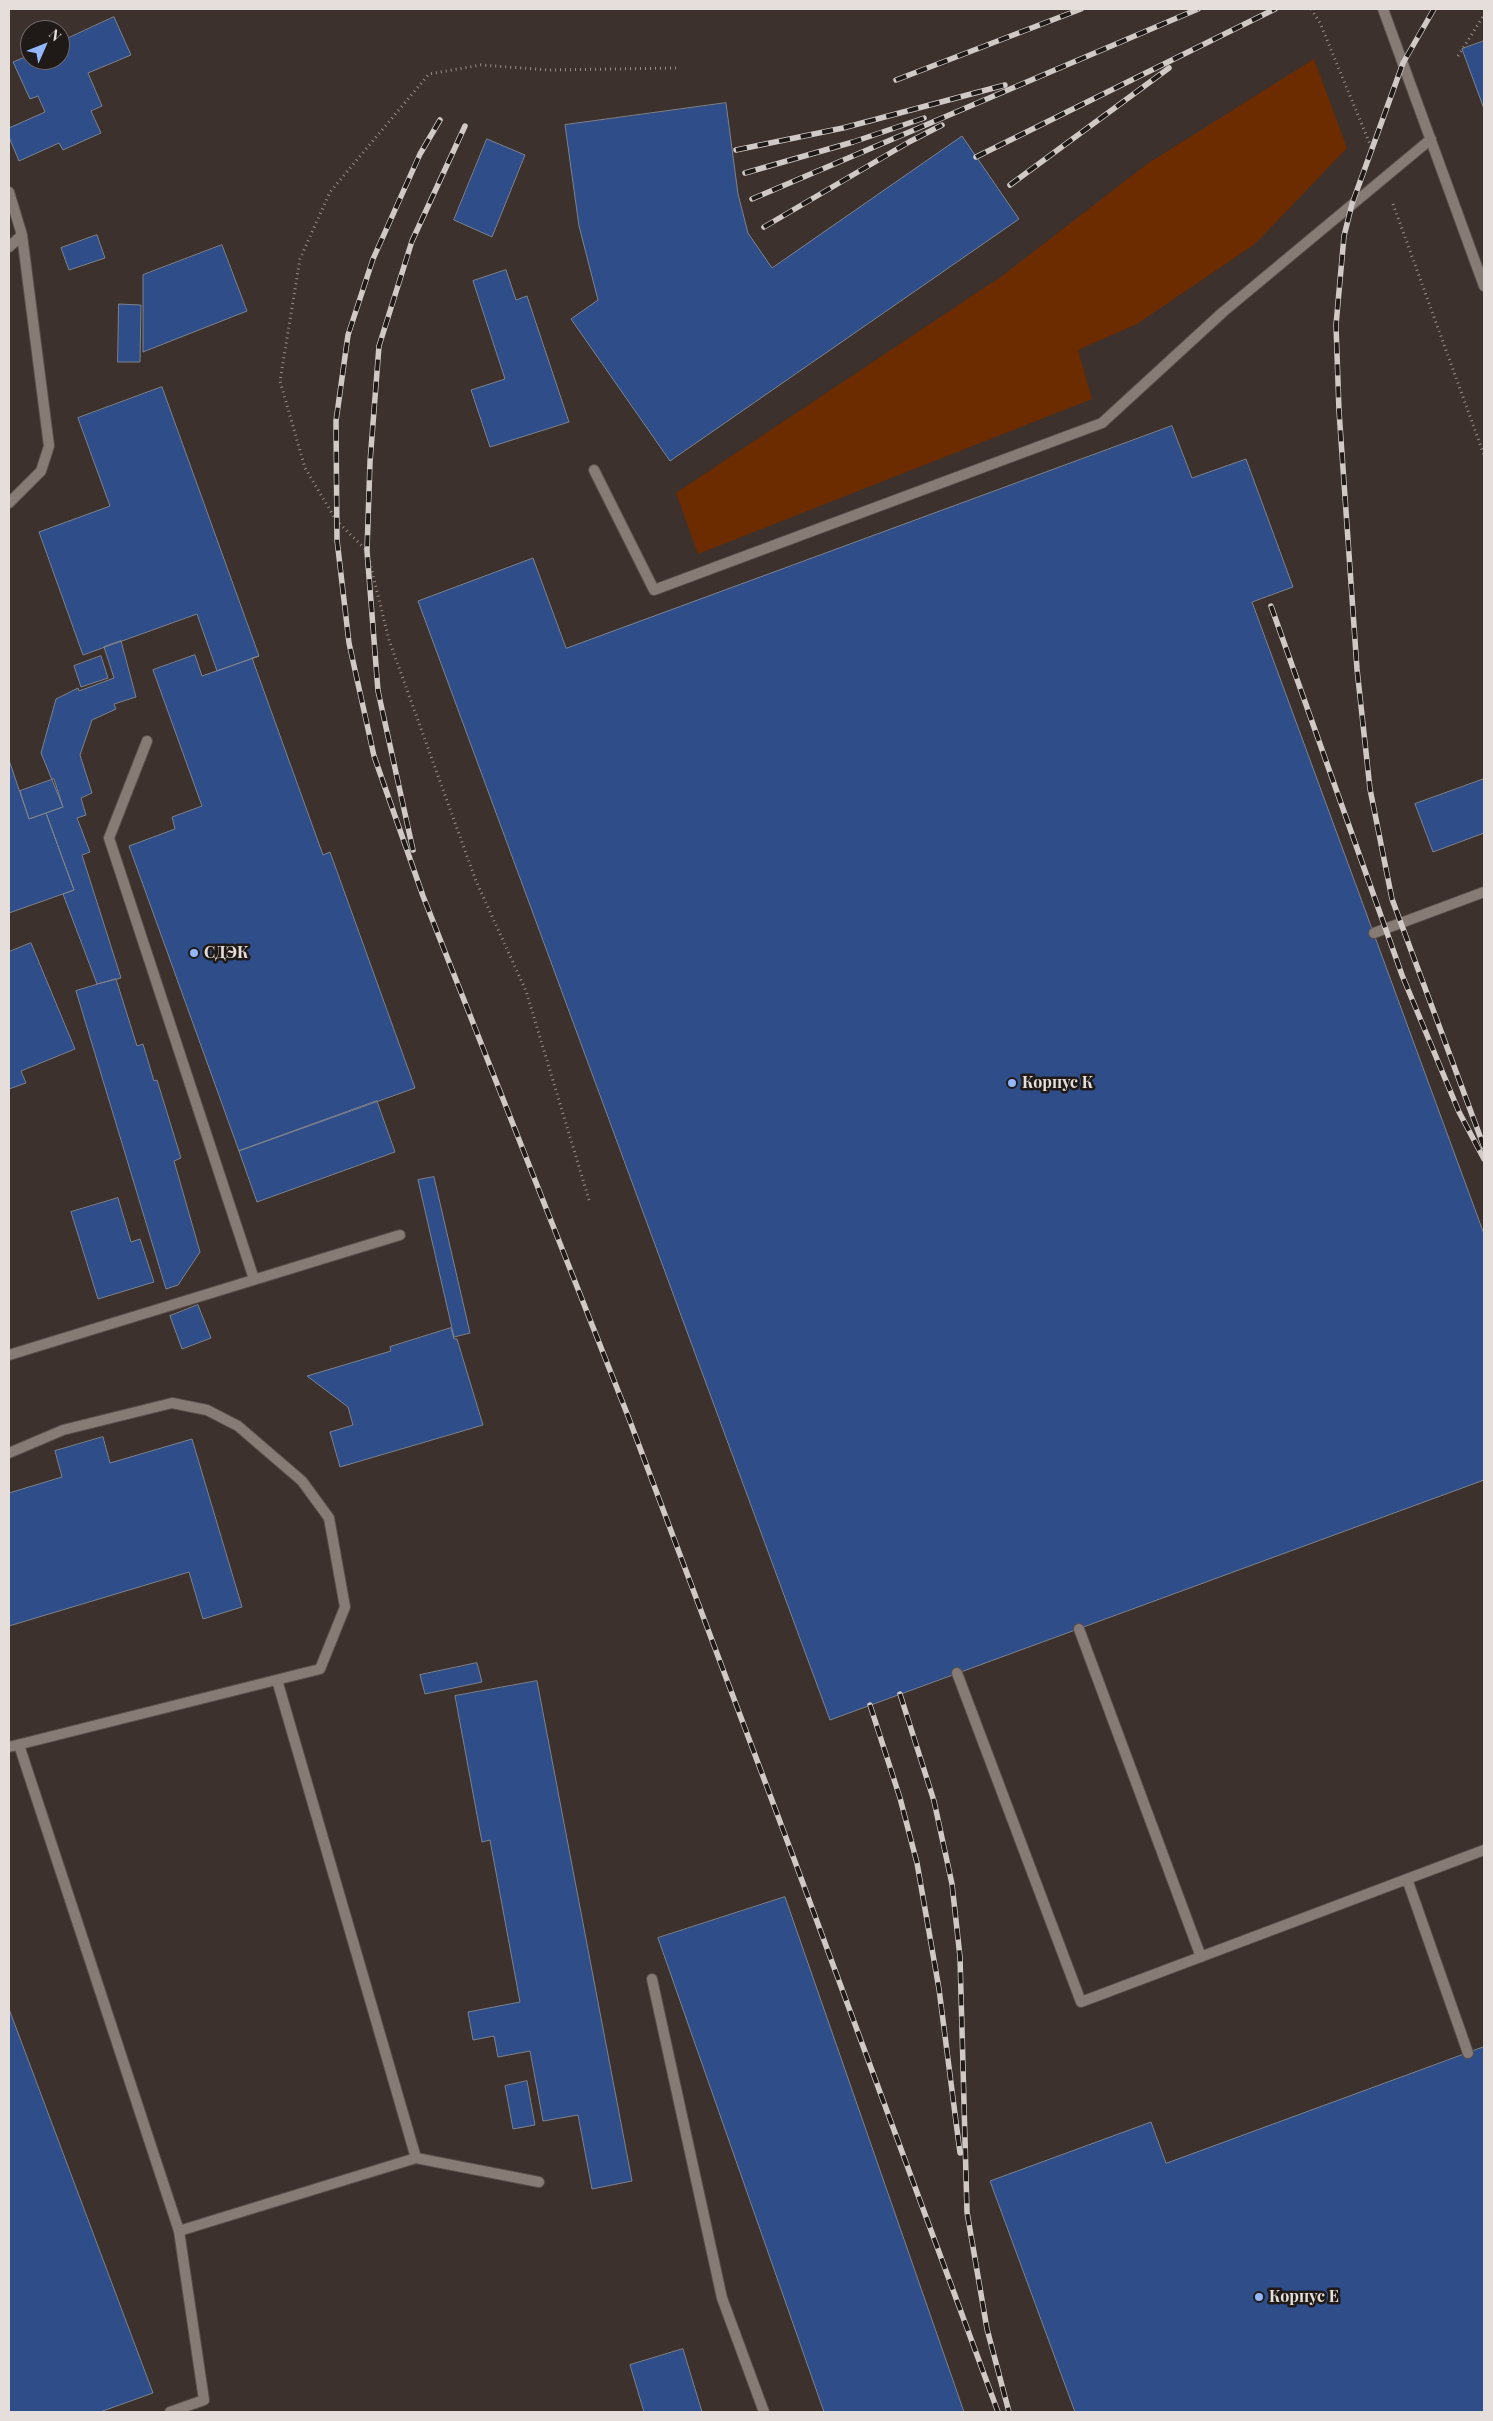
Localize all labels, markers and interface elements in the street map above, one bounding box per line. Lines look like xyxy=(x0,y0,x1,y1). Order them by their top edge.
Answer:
north arrow xyxy=(20,20,70,70)
text: N xyxy=(45,25,66,45)
place label: СДЭК xyxy=(204,943,248,963)
marker: СДЭК xyxy=(188,947,200,959)
place label: Корпус К xyxy=(1022,1073,1093,1093)
marker: Корпус К xyxy=(1006,1077,1018,1089)
place label: Корпус Е xyxy=(1269,2287,1339,2307)
marker: Корпус Е xyxy=(1253,2291,1265,2303)

